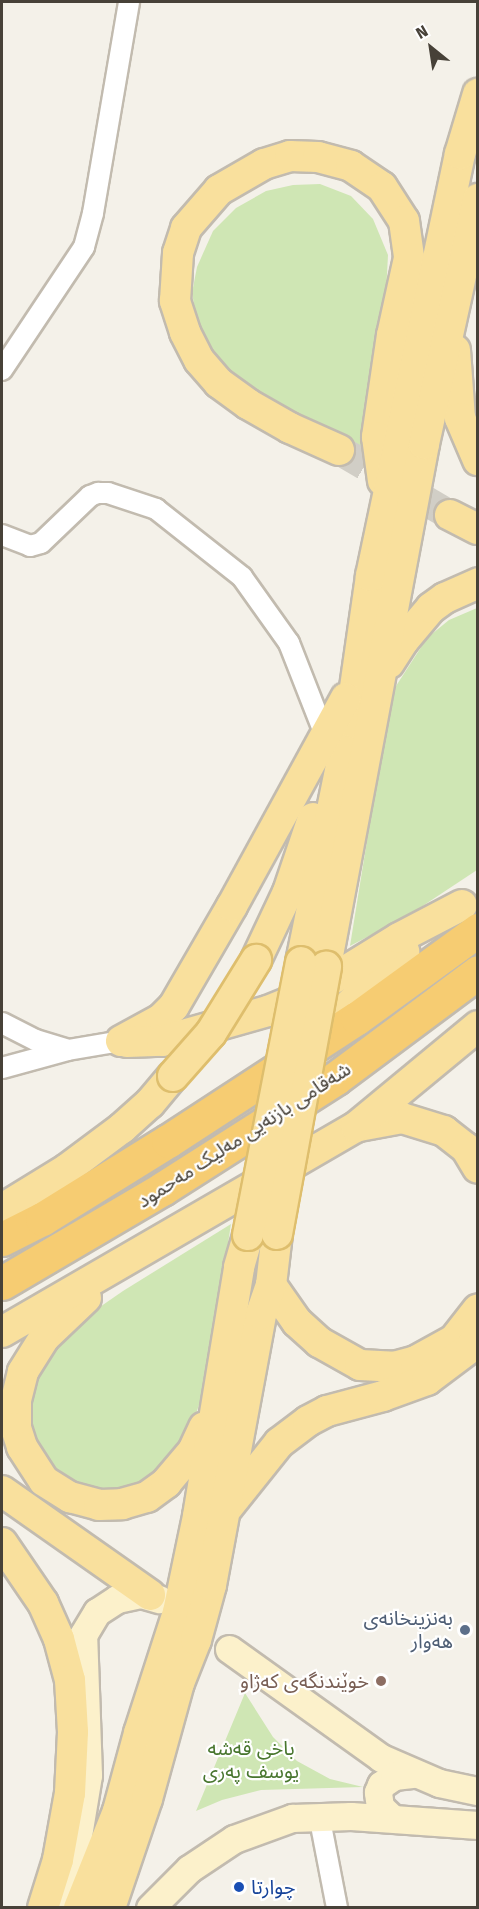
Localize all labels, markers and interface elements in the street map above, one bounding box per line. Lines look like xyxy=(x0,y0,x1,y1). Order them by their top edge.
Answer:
north arrow xyxy=(401,18,461,78)
text: N xyxy=(412,21,431,43)
street label: شەقامی بازنەیی مەلیک مەحمود xyxy=(133,1057,355,1213)
place label: بەنزینخانەی هەوار xyxy=(364,1606,453,1653)
marker: بەنزینخانەی هەوار xyxy=(458,1623,472,1637)
place label: خوێندنگەی کەژاو xyxy=(240,1669,369,1693)
marker: خوێندنگەی کەژاو xyxy=(374,1674,388,1688)
park label: باخی قەشە یوسف پەری xyxy=(203,1736,299,1783)
place label: چوارتا xyxy=(251,1875,296,1899)
marker: چوارتا xyxy=(232,1880,246,1894)

